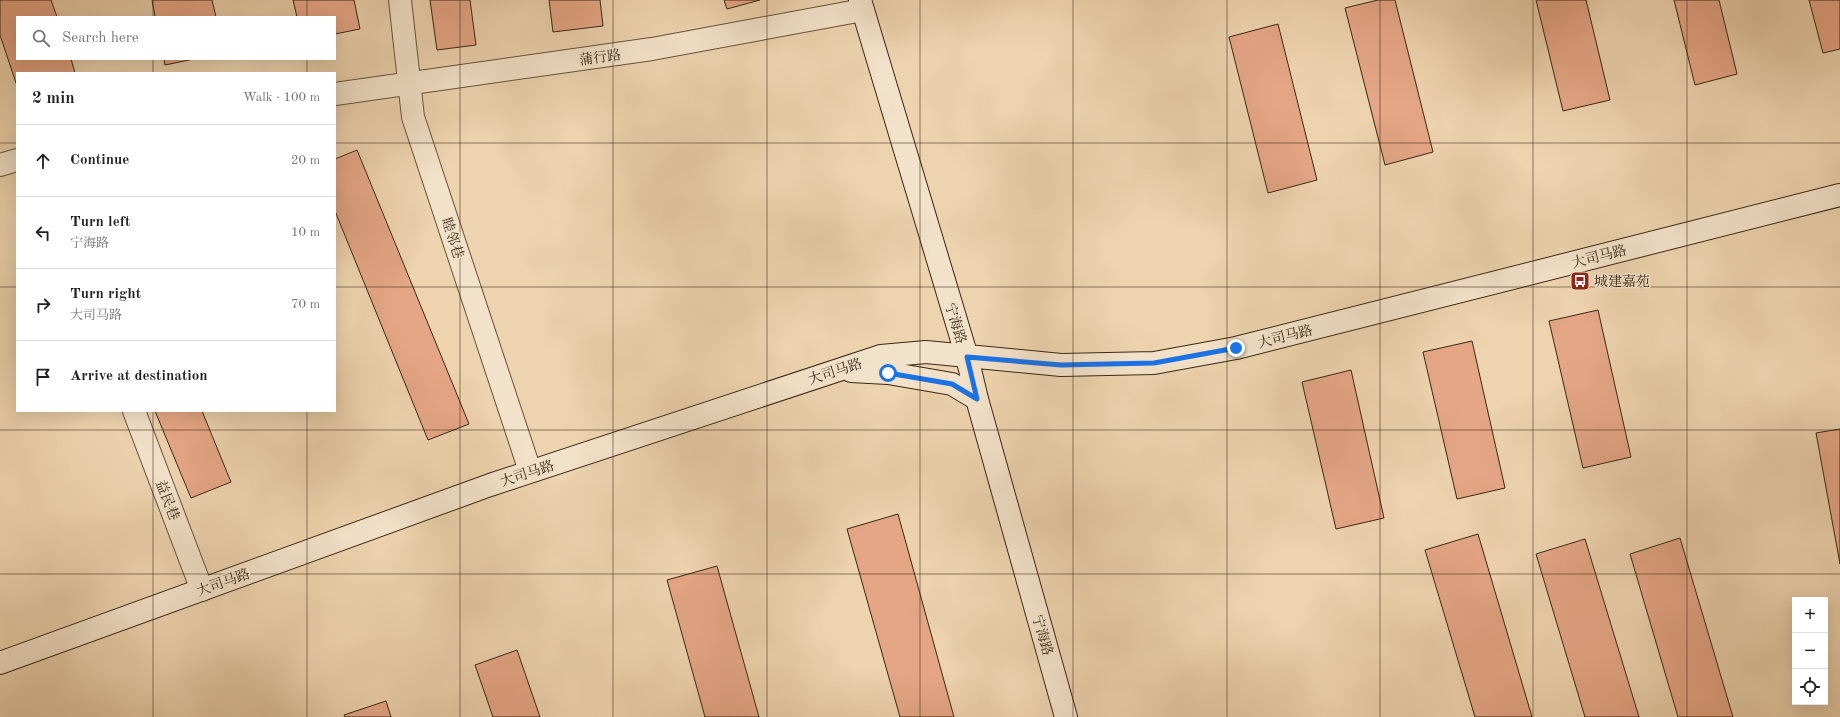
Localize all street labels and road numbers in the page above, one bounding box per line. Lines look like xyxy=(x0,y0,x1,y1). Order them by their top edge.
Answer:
street label: 蒲行路 xyxy=(578,47,622,68)
street label: 睦邻巷 xyxy=(439,216,466,260)
street label: 大司马路 xyxy=(1570,242,1628,271)
street label: 宁海路 xyxy=(942,301,969,345)
street label: 大司马路 xyxy=(1256,322,1314,351)
street label: 大司马路 xyxy=(806,356,864,387)
street label: 大司马路 xyxy=(498,458,556,489)
street label: 益民巷 xyxy=(153,478,182,522)
street label: 大司马路 xyxy=(194,566,252,599)
street label: 宁海路 xyxy=(1030,613,1056,657)

